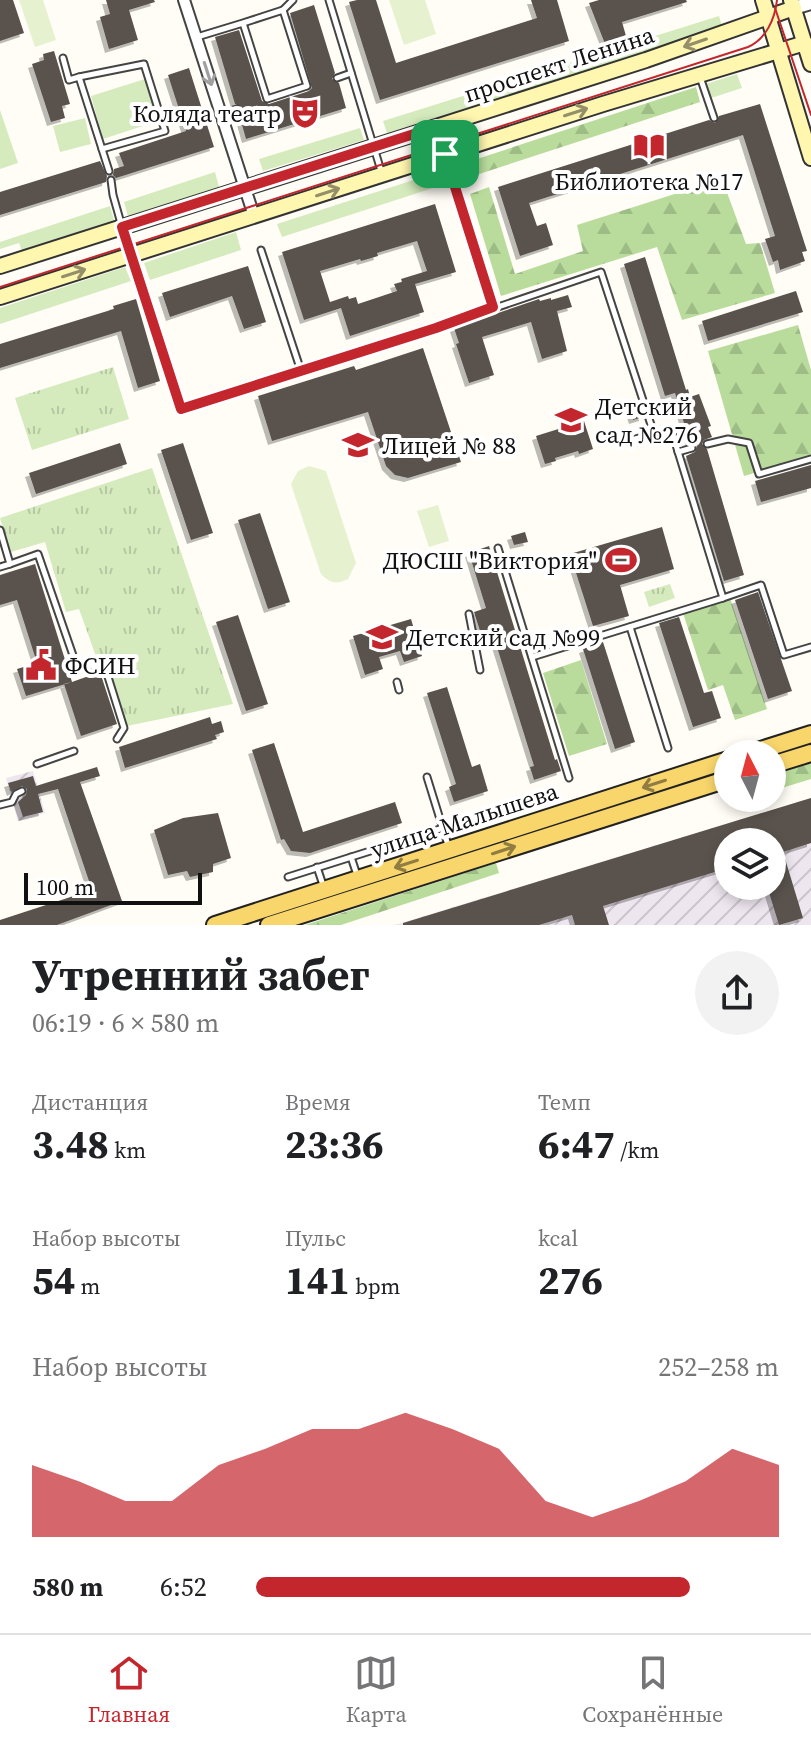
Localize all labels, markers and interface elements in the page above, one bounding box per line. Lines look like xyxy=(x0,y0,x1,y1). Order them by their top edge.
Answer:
street label: проспект Ленина xyxy=(460,17,659,110)
one-way arrow xyxy=(683,36,708,51)
one-way arrow xyxy=(201,61,216,87)
theatre icon: Коляда театр xyxy=(288,96,322,130)
place label: Коляда театр xyxy=(132,97,281,130)
one-way arrow xyxy=(563,104,588,119)
pin xyxy=(411,120,479,188)
library icon: Библиотека №17 xyxy=(632,129,666,163)
icon: arrive xyxy=(423,132,467,176)
place label: Библиотека №17 xyxy=(555,165,743,198)
one-way arrow xyxy=(315,184,340,198)
one-way arrow xyxy=(62,265,87,280)
place label: Детский сад №276 xyxy=(595,390,698,451)
school or university icon: Детский сад №276 xyxy=(554,403,588,437)
school or university icon: Лицей № 88 xyxy=(341,428,375,462)
place label: Лицей № 88 xyxy=(382,429,516,462)
sports icon: ДЮСШ "Виктория" xyxy=(604,543,638,577)
place label: ДЮСШ "Виктория" xyxy=(383,544,597,577)
school or university icon: Детский сад №99 xyxy=(365,620,399,654)
place label: Детский сад №99 xyxy=(406,621,600,654)
public building icon: ФСИН xyxy=(24,648,58,682)
place label: ФСИН xyxy=(65,649,136,682)
north arrow xyxy=(714,740,786,812)
map controls xyxy=(714,740,786,900)
street label: улица Малышева xyxy=(366,774,563,866)
one-way arrow xyxy=(641,777,667,792)
button: layers xyxy=(714,828,786,900)
one-way arrow xyxy=(491,842,516,857)
one-way arrow xyxy=(394,857,419,872)
scale bar xyxy=(24,869,202,905)
text: 100 m xyxy=(36,872,94,902)
text: Утренний забег xyxy=(32,944,370,1005)
button: share xyxy=(695,951,779,1035)
text: 06:19 · 6 × 580 m xyxy=(32,1005,219,1041)
text: Дистанция xyxy=(32,1087,148,1117)
text: Время xyxy=(285,1087,351,1117)
text: Темп xyxy=(538,1087,591,1117)
text: 3.48 xyxy=(32,1117,109,1171)
text: 23:36 xyxy=(285,1117,384,1171)
text: 6:47 xyxy=(538,1117,615,1171)
text: km xyxy=(109,1135,146,1165)
text: /km xyxy=(615,1135,659,1165)
text: Набор высоты xyxy=(32,1223,180,1253)
text: Пульс xyxy=(285,1223,346,1253)
text: kcal xyxy=(538,1223,578,1253)
text: 54 xyxy=(32,1253,75,1307)
text: 141 xyxy=(285,1253,350,1307)
text: 276 xyxy=(538,1253,603,1307)
text: m xyxy=(75,1271,100,1301)
text: bpm xyxy=(350,1271,400,1301)
text: Набор высоты xyxy=(32,1349,207,1385)
text: 252–258 m xyxy=(658,1349,779,1385)
text: 580 m xyxy=(32,1569,103,1605)
text: 6:52 xyxy=(160,1569,207,1605)
tab: Главная xyxy=(88,1651,170,1729)
tab: Карта xyxy=(346,1651,407,1729)
tab: Сохранённые xyxy=(582,1651,723,1729)

